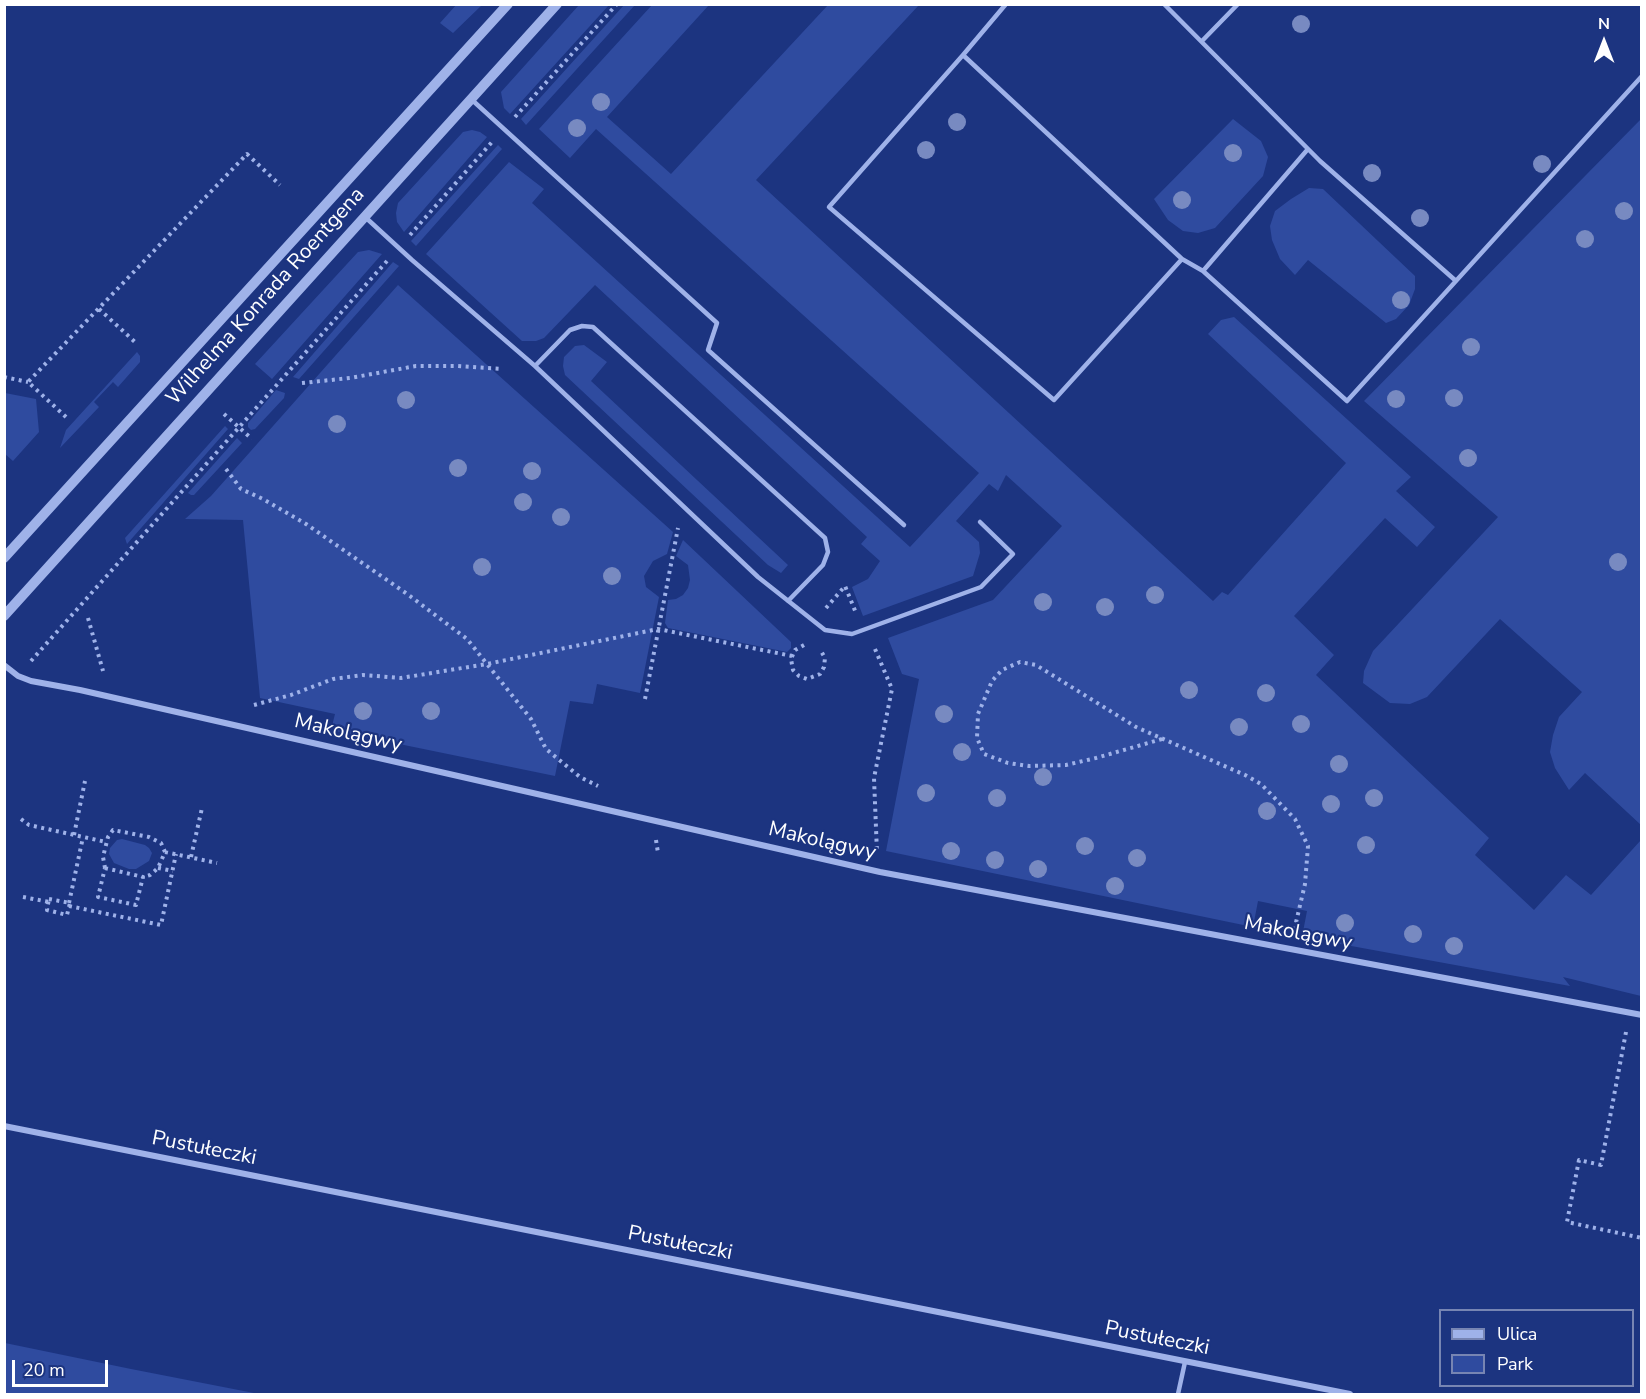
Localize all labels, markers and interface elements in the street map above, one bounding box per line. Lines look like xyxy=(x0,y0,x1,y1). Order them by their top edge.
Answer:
north arrow xyxy=(1574,12,1634,72)
text: N xyxy=(1598,13,1610,35)
street label: Wilhelma Konrada Roentgena xyxy=(162,183,370,411)
street label: Makolągwy xyxy=(292,709,404,759)
street label: Makolągwy xyxy=(766,817,878,867)
street label: Makolągwy xyxy=(1242,911,1354,957)
street label: Pustułeczki xyxy=(149,1127,259,1171)
street label: Pustułeczki xyxy=(625,1222,735,1266)
legend xyxy=(1439,1309,1634,1387)
street label: Pustułeczki xyxy=(1102,1317,1212,1361)
text: Ulica xyxy=(1497,1322,1537,1346)
scale bar xyxy=(15,1348,111,1386)
text: Park xyxy=(1497,1352,1533,1376)
text: 20 m xyxy=(23,1358,65,1382)

